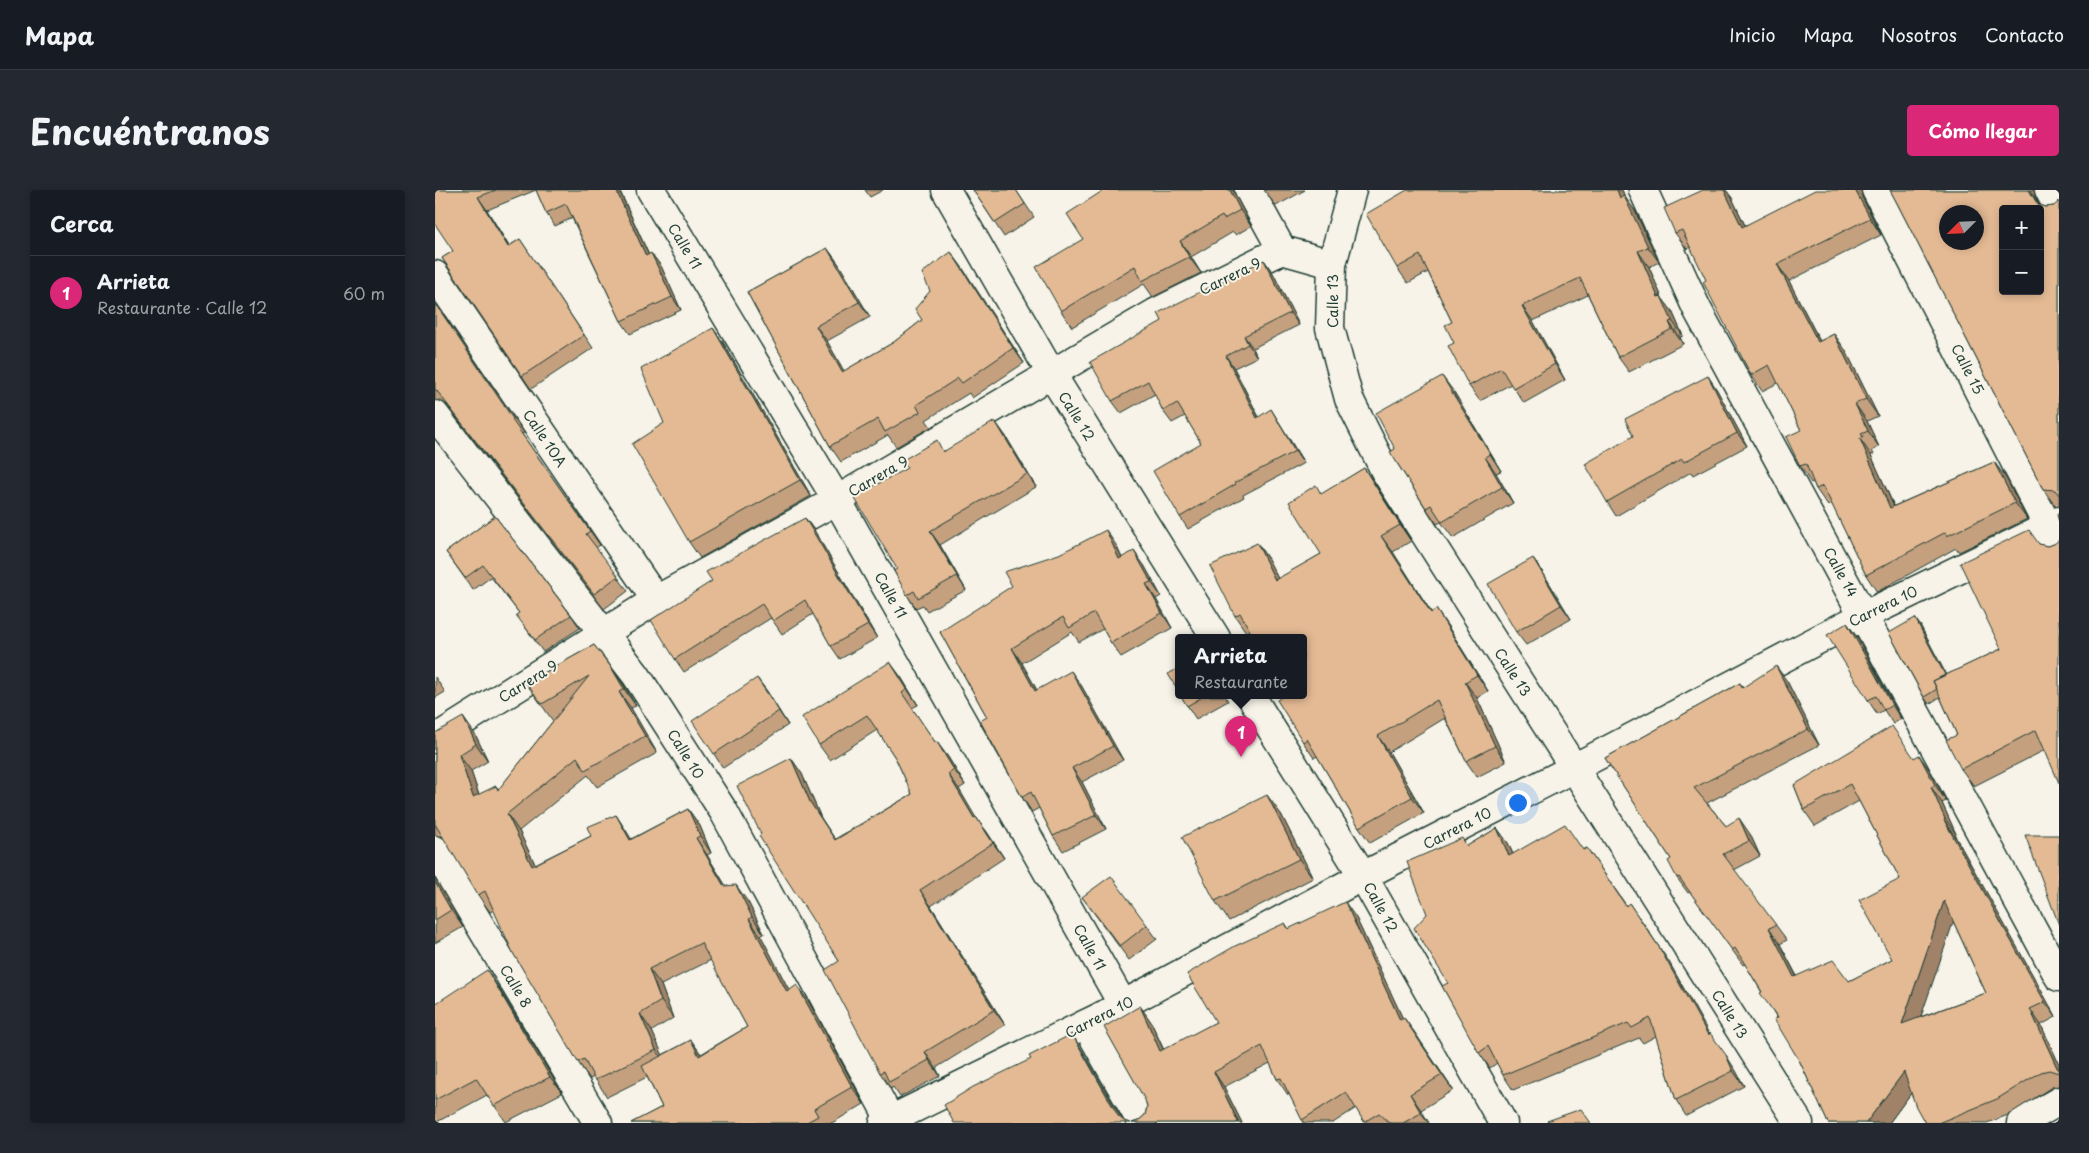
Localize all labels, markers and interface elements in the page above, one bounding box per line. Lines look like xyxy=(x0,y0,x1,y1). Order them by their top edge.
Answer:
text: Mapa xyxy=(25,17,94,53)
text: Inicio xyxy=(1729,21,1776,48)
text: Mapa xyxy=(1804,21,1853,48)
text: Nosotros xyxy=(1881,21,1957,48)
text: Contacto xyxy=(1985,21,2064,48)
text: Encuéntranos xyxy=(30,104,270,157)
button: Cómo llegar xyxy=(1907,105,2059,156)
north arrow xyxy=(1939,205,1984,250)
map controls xyxy=(1999,205,2044,295)
button: + xyxy=(1999,205,2044,250)
text: Cerca xyxy=(50,207,114,239)
street label: Calle 11 xyxy=(663,219,707,273)
button: − xyxy=(1999,250,2044,295)
street label: Carrera 9 xyxy=(1196,252,1264,300)
text: Arrieta xyxy=(97,267,170,295)
street label: Calle 13 xyxy=(1322,274,1343,328)
text: 1 xyxy=(62,281,70,305)
text: 60 m xyxy=(343,281,385,305)
text: Restaurante · Calle 12 xyxy=(97,295,267,319)
street label: Calle 15 xyxy=(1946,340,1990,398)
street label: Calle 12 xyxy=(1054,387,1100,445)
street label: Calle 10A xyxy=(518,405,572,471)
street label: Carrera 9 xyxy=(844,450,912,502)
street label: Calle 14 xyxy=(1819,543,1863,601)
street label: Calle 11 xyxy=(870,568,912,622)
street label: Carrera 10 xyxy=(1845,580,1921,632)
popup xyxy=(1175,634,1307,699)
text: Arrieta xyxy=(1194,641,1267,669)
street label: Calle 13 xyxy=(1489,644,1537,700)
street label: Carrera 9 xyxy=(494,655,562,707)
text: Restaurante xyxy=(1194,669,1288,693)
pin: 1 xyxy=(1225,716,1257,757)
street label: Calle 10 xyxy=(663,725,709,783)
your location xyxy=(1505,790,1531,816)
street label: Carrera 10 xyxy=(1419,802,1495,854)
street label: Calle 12 xyxy=(1359,878,1403,936)
street label: Calle 11 xyxy=(1069,920,1111,974)
street label: Calle 8 xyxy=(495,961,537,1011)
street label: Calle 13 xyxy=(1707,986,1753,1042)
street label: Carrera 10 xyxy=(1061,991,1137,1043)

